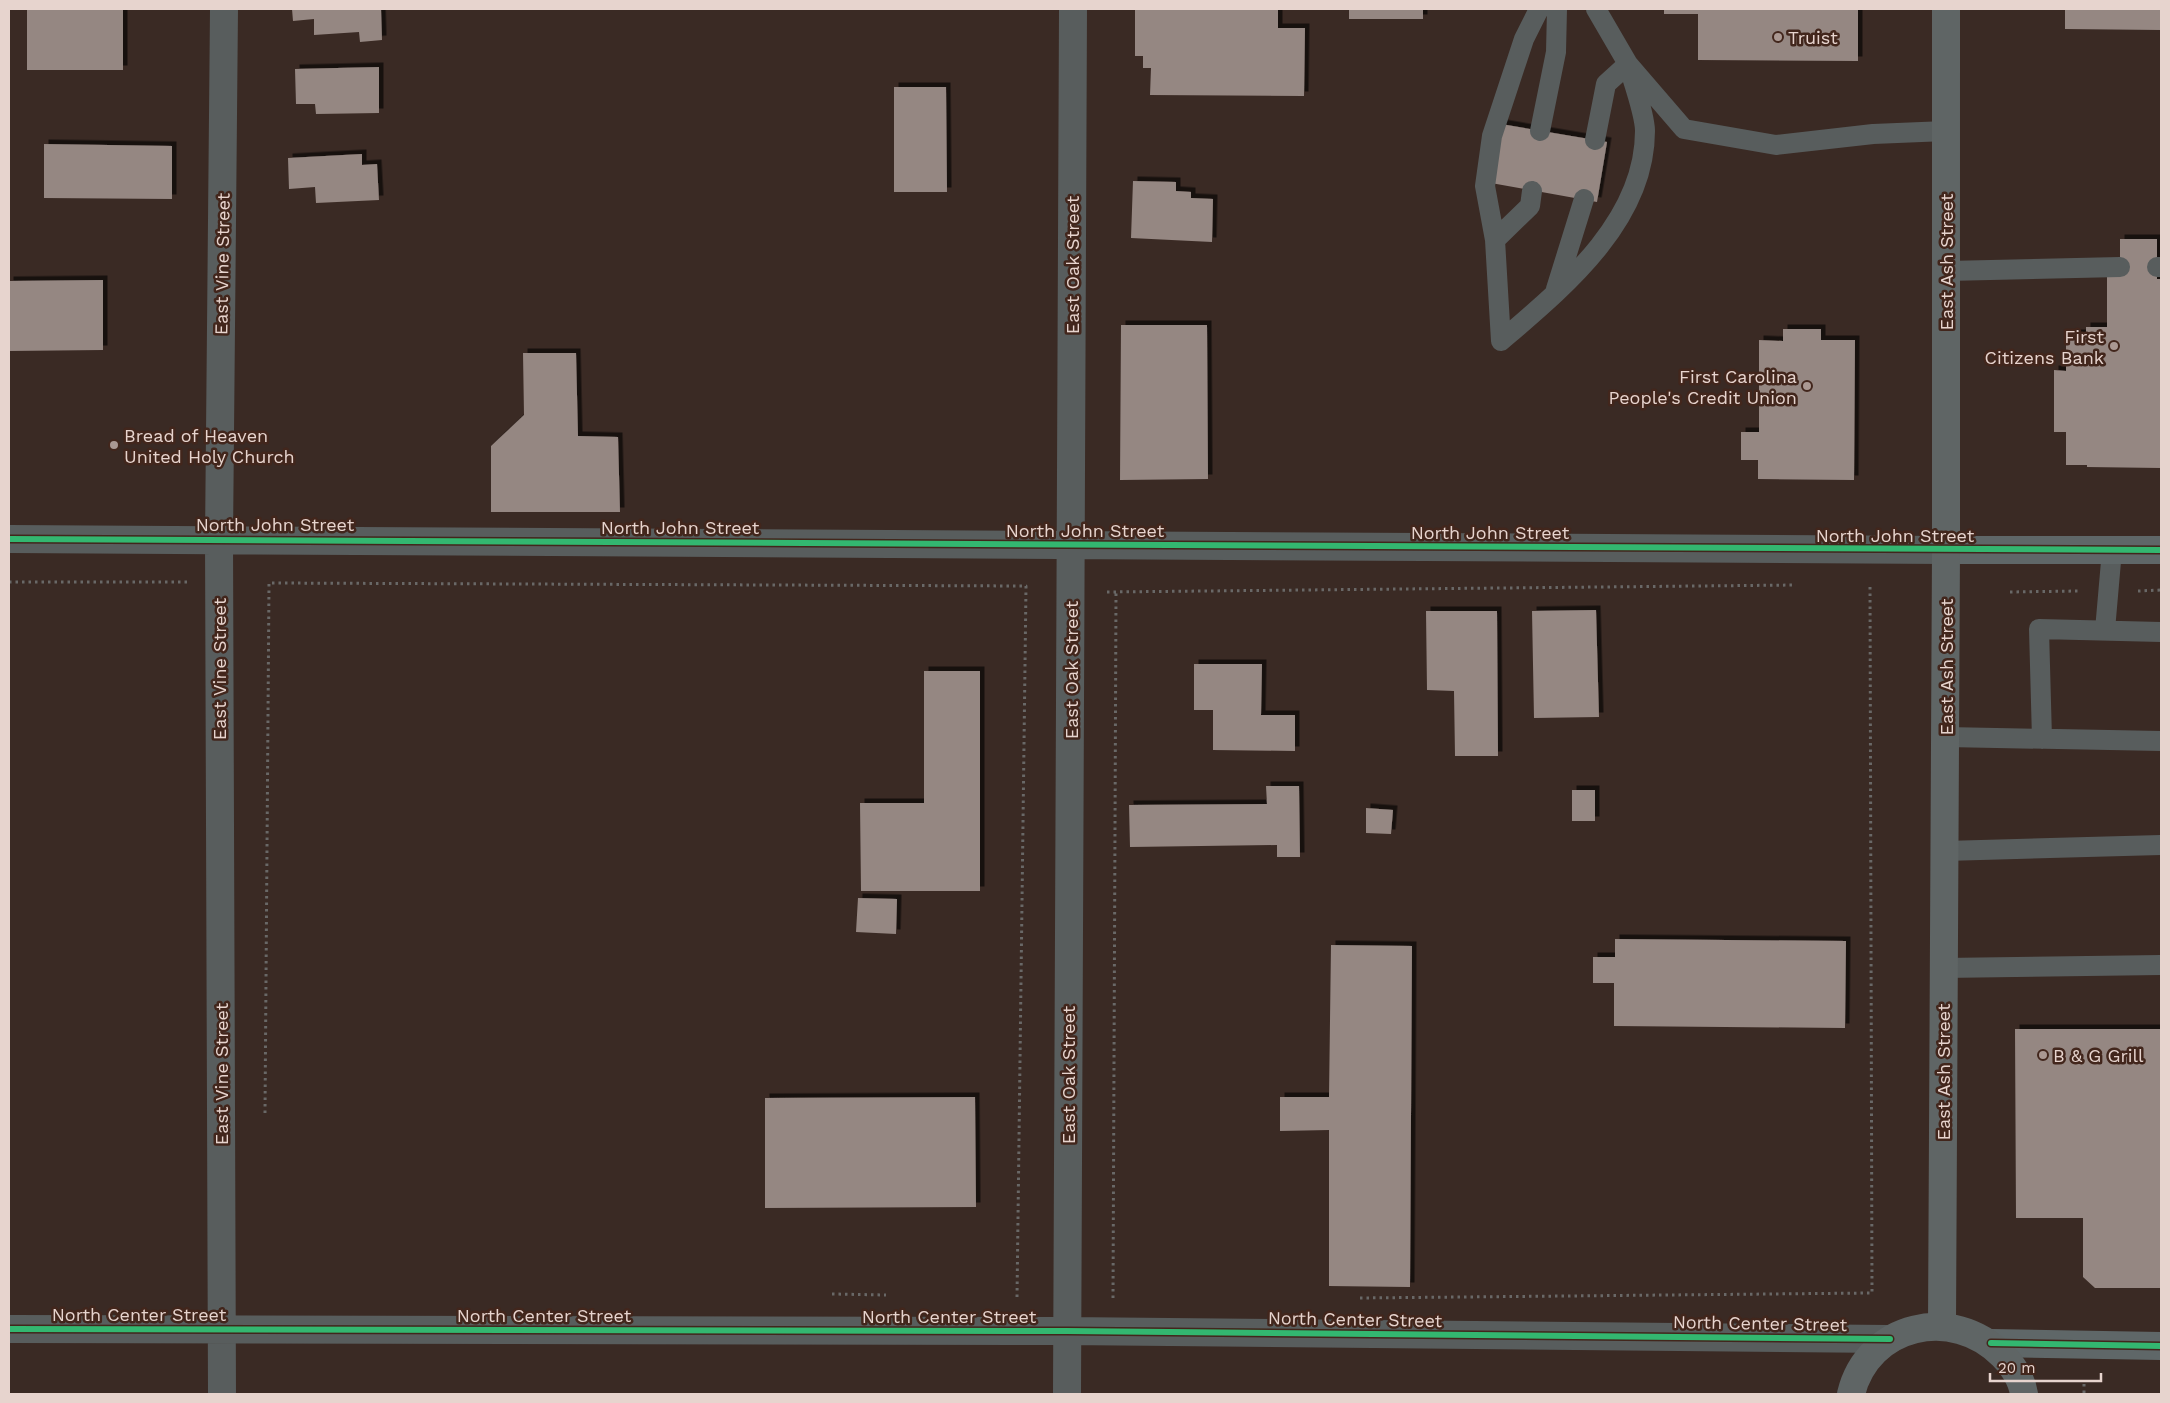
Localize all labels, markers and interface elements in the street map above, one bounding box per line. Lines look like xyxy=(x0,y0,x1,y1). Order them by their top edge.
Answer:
place label: Truist xyxy=(1788,27,1838,48)
marker: Truist xyxy=(1772,31,1784,43)
street label: East Vine Street xyxy=(210,192,234,335)
street label: East Ash Street xyxy=(1936,193,1957,330)
street label: East Oak Street xyxy=(1062,195,1083,334)
place label: First Citizens Bank xyxy=(1985,326,2104,368)
marker: First Citizens Bank xyxy=(2108,340,2120,352)
place label: First Carolina People's Credit Union xyxy=(1608,366,1797,408)
marker: First Carolina People's Credit Union xyxy=(1801,380,1813,392)
place label: Bread of Heaven United Holy Church xyxy=(124,425,295,467)
marker: Bread of Heaven United Holy Church xyxy=(108,439,120,451)
street label: North John Street xyxy=(196,514,355,535)
street label: North John Street xyxy=(601,517,760,538)
street label: North John Street xyxy=(1006,520,1165,541)
street label: North John Street xyxy=(1411,522,1570,543)
street label: North John Street xyxy=(1816,525,1975,546)
street label: East Vine Street xyxy=(209,597,230,740)
street label: East Ash Street xyxy=(1936,598,1957,735)
street label: East Oak Street xyxy=(1061,600,1082,739)
street label: East Vine Street xyxy=(211,1002,232,1145)
street label: East Ash Street xyxy=(1933,1003,1954,1140)
street label: East Oak Street xyxy=(1058,1005,1079,1144)
place label: B & G Grill xyxy=(2053,1045,2144,1066)
marker: B & G Grill xyxy=(2037,1049,2049,1061)
street label: North Center Street xyxy=(52,1304,227,1325)
street label: North Center Street xyxy=(457,1305,632,1326)
street label: North Center Street xyxy=(862,1306,1037,1327)
street label: North Center Street xyxy=(1268,1307,1443,1331)
street label: North Center Street xyxy=(1673,1311,1848,1335)
scale bar xyxy=(1990,1350,2101,1382)
text: 20 m xyxy=(1998,1359,2036,1377)

